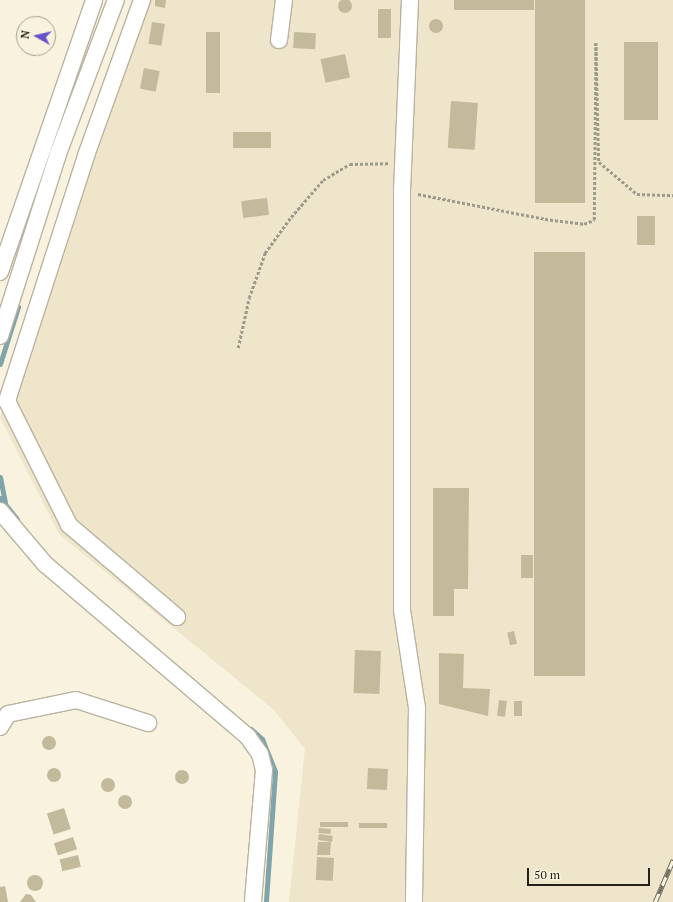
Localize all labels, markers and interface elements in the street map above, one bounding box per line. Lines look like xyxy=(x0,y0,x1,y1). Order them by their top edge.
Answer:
north arrow xyxy=(16,16,56,56)
text: N xyxy=(18,29,33,40)
scale bar xyxy=(529,860,652,886)
text: 50 m xyxy=(534,867,560,882)

